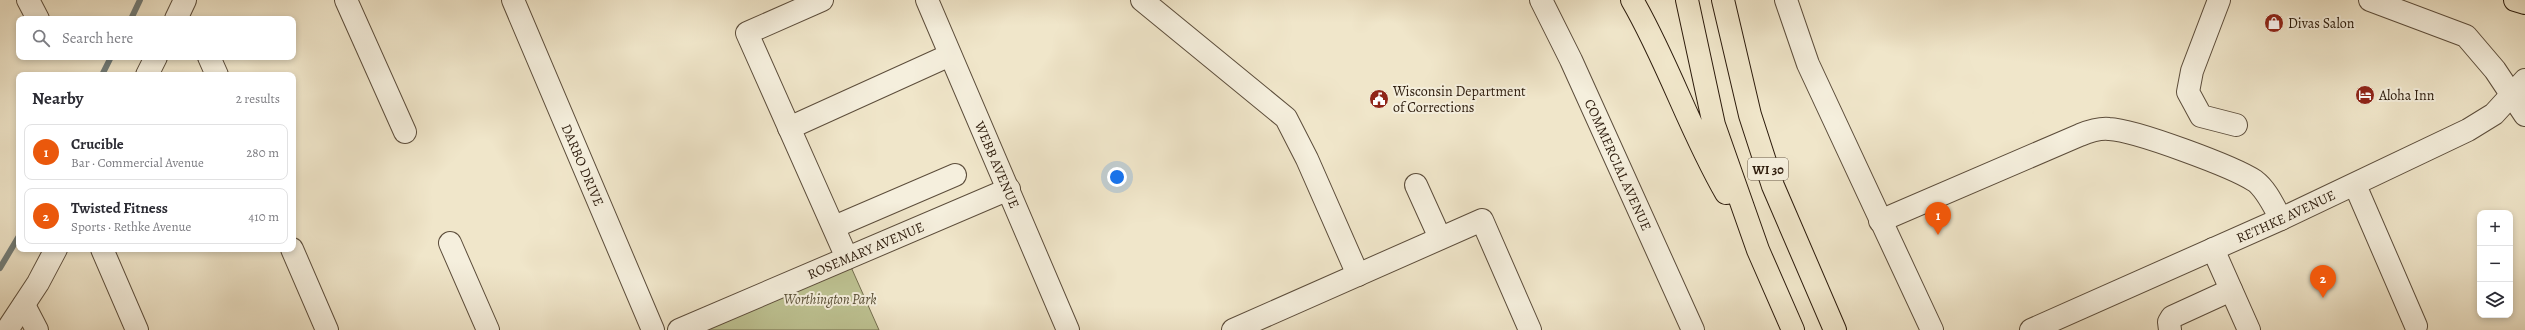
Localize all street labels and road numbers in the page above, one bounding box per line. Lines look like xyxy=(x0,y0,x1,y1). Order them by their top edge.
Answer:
street label: COMMERCIAL AVENUE xyxy=(1580,96,1656,234)
street label: WEBB AVENUE xyxy=(969,117,1024,211)
street label: DARBO DRIVE xyxy=(557,121,608,209)
road number: WI 30 xyxy=(1748,158,1788,180)
street label: RETHKE AVENUE xyxy=(2233,185,2339,248)
street label: ROSEMARY AVENUE xyxy=(805,217,927,284)

